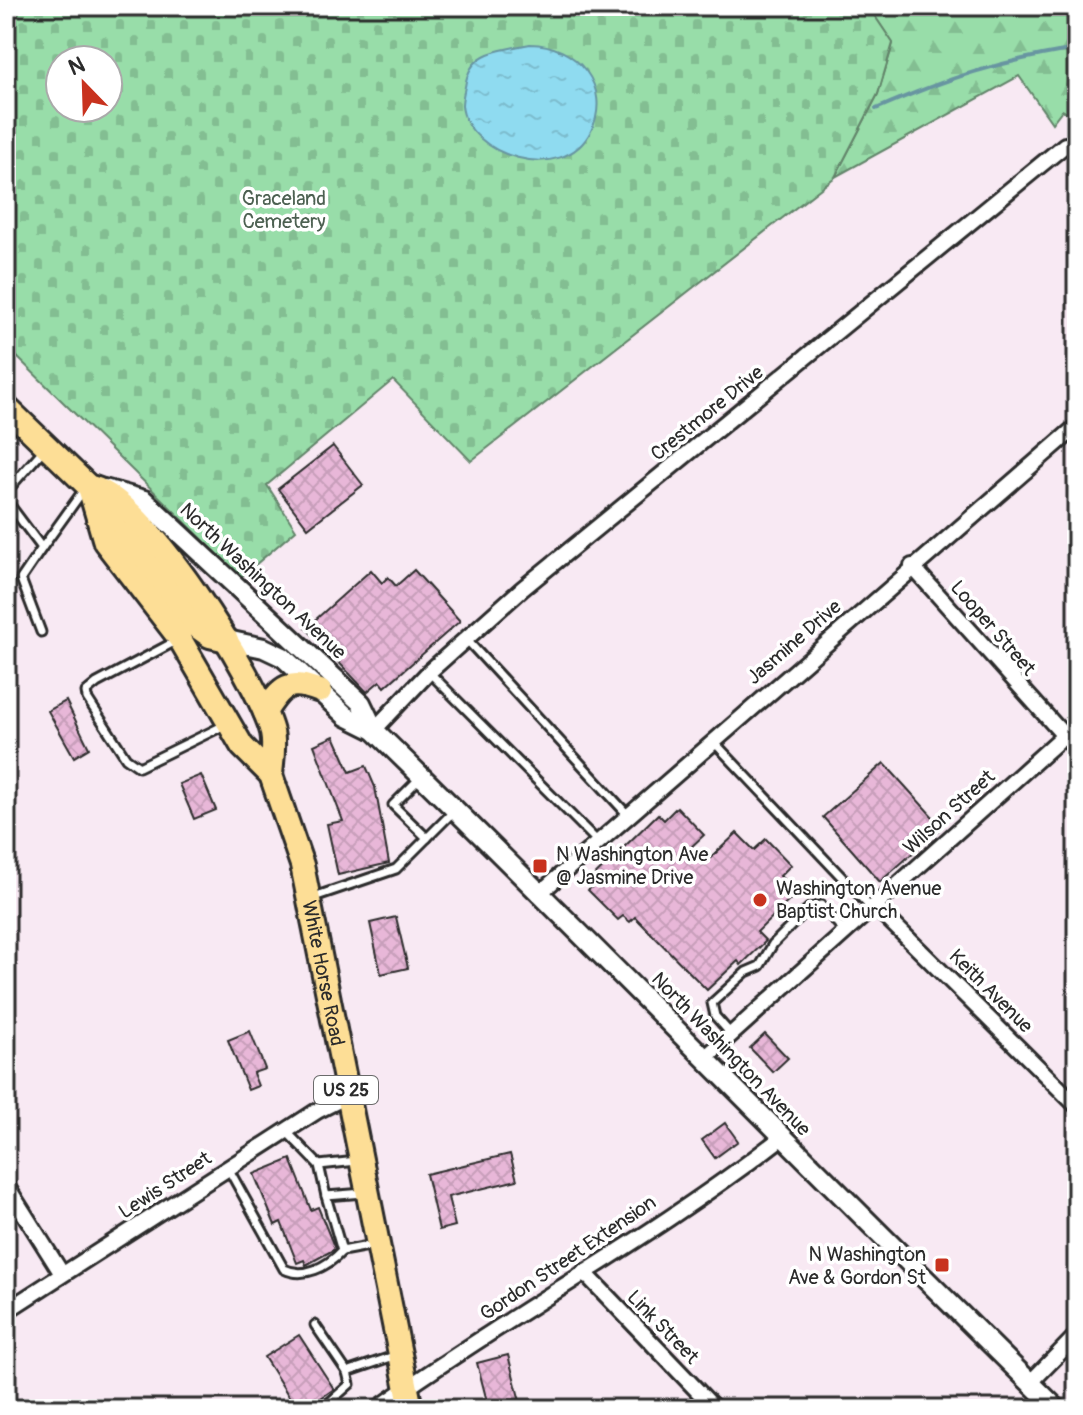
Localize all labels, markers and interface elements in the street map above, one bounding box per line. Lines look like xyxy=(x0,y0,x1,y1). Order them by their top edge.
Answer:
north arrow xyxy=(44,44,124,124)
text: N xyxy=(64,51,89,82)
park label: Graceland Cemetery xyxy=(242,186,326,234)
street label: Crestmore Drive xyxy=(645,360,769,466)
street label: North Washington Avenue xyxy=(175,497,352,665)
street label: Looper Street xyxy=(945,575,1042,681)
street label: Jasmine Drive xyxy=(742,594,847,690)
street label: Wilson Street xyxy=(898,764,1001,860)
place label: N Washington Ave @ Jasmine Drive xyxy=(556,842,709,890)
marker: N Washington Ave @ Jasmine Drive xyxy=(531,857,549,875)
place label: Washington Avenue Baptist Church xyxy=(776,876,942,924)
marker: Washington Avenue Baptist Church xyxy=(751,891,769,909)
street label: White Horse Road xyxy=(297,898,350,1048)
street label: Keith Avenue xyxy=(944,944,1038,1038)
street label: North Washington Avenue xyxy=(646,967,816,1141)
road number: US 25 xyxy=(314,1076,378,1104)
street label: Lewis Street xyxy=(114,1145,217,1224)
street label: Gordon Street Extension xyxy=(475,1190,661,1326)
place label: N Washington Ave & Gordon St xyxy=(788,1242,927,1290)
marker: N Washington Ave & Gordon St xyxy=(933,1256,951,1274)
street label: Link Street xyxy=(622,1285,705,1370)

